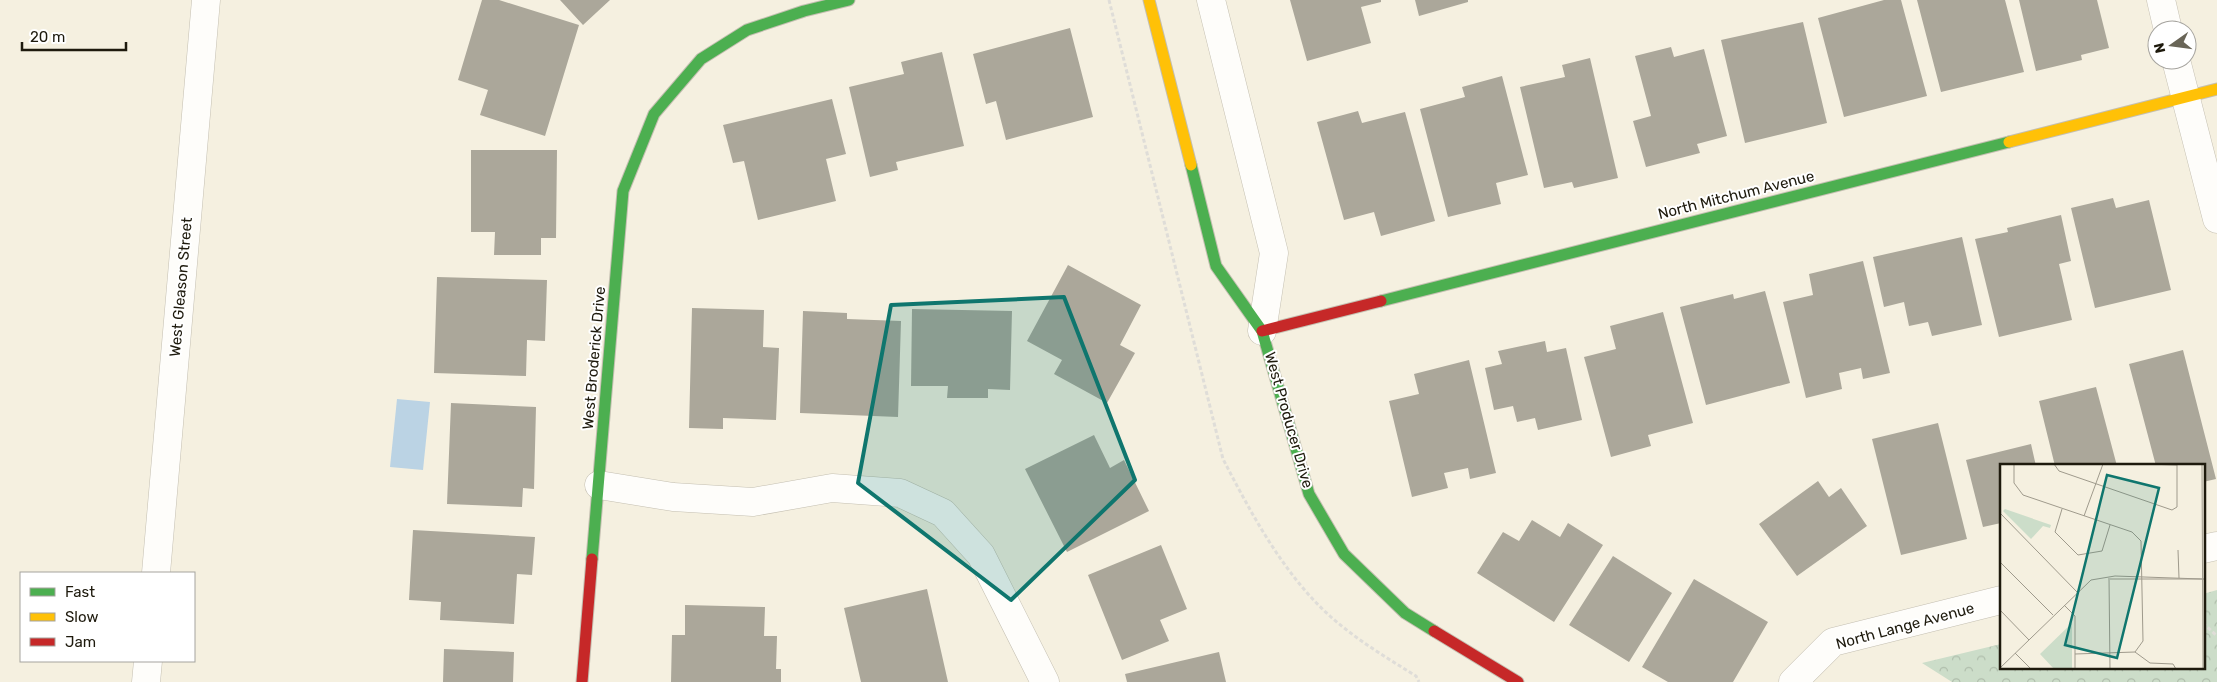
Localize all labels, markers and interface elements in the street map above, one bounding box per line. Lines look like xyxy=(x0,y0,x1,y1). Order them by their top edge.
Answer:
scale bar xyxy=(22,20,126,52)
north arrow xyxy=(2147,20,2197,70)
text: 20 m xyxy=(30,28,65,46)
text: N xyxy=(2150,41,2169,55)
street label: North Mitchum Avenue xyxy=(1656,167,1816,223)
street label: West Gleason Street xyxy=(166,216,196,358)
street label: West Broderick Drive xyxy=(579,286,609,430)
street label: West Producer Drive xyxy=(1261,350,1317,490)
inset map xyxy=(2000,464,2204,670)
legend xyxy=(20,572,195,662)
text: Fast xyxy=(65,583,95,601)
street label: North Lange Avenue xyxy=(1834,599,1976,653)
text: Slow xyxy=(65,608,98,626)
text: Jam xyxy=(65,633,96,651)

